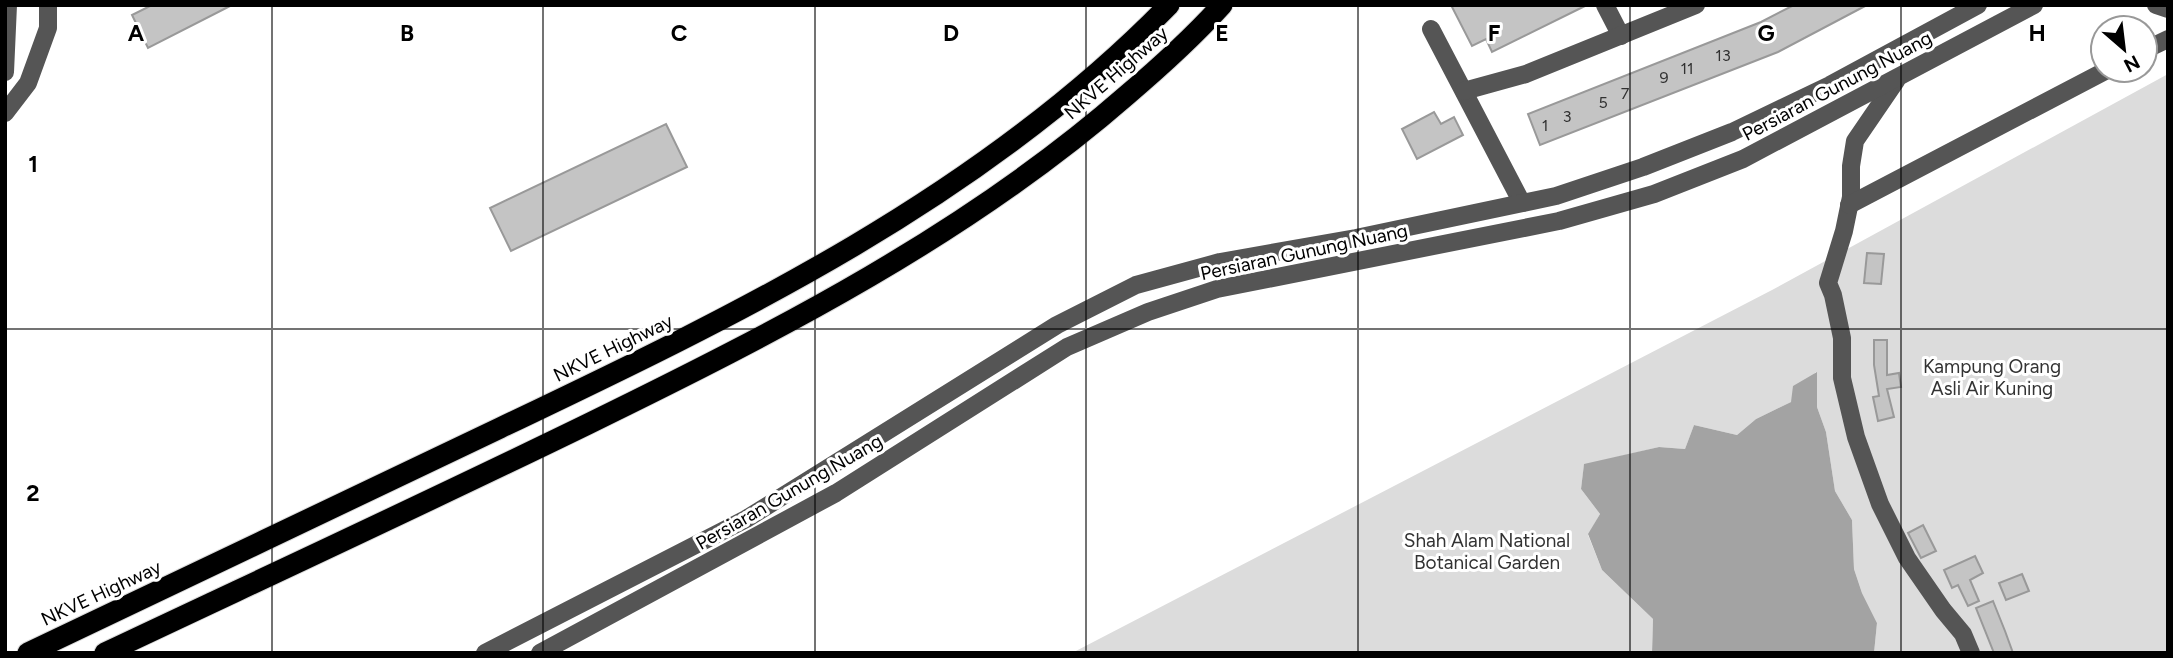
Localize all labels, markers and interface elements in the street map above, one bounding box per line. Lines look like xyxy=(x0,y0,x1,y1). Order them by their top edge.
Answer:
north arrow xyxy=(2089,14,2159,84)
text: A xyxy=(128,19,145,47)
text: B xyxy=(400,19,414,47)
text: C xyxy=(671,19,688,47)
text: D xyxy=(943,19,959,47)
text: E xyxy=(1215,19,1229,47)
text: F xyxy=(1488,19,1501,47)
text: H xyxy=(2028,19,2046,47)
street label: NKVE Highway xyxy=(1059,22,1173,124)
street label: Persiaran Gunung Nuang xyxy=(1738,26,1936,146)
house number: 13 xyxy=(1715,46,1731,65)
text: N xyxy=(2120,50,2144,77)
house number: 11 xyxy=(1680,59,1694,78)
house number: 9 xyxy=(1659,68,1669,87)
house number: 7 xyxy=(1621,84,1630,103)
house number: 5 xyxy=(1598,93,1608,112)
house number: 3 xyxy=(1563,107,1571,126)
house number: 1 xyxy=(1542,116,1548,135)
text: 1 xyxy=(28,150,38,178)
street label: Persiaran Gunung Nuang xyxy=(1198,219,1410,285)
street label: NKVE Highway xyxy=(550,309,676,387)
park label: Kampung Orang Asli Air Kuning xyxy=(1923,355,2061,400)
street label: Persiaran Gunung Nuang xyxy=(692,429,886,555)
text: 2 xyxy=(26,479,40,507)
park label: Shah Alam National Botanical Garden xyxy=(1404,529,1570,574)
street label: NKVE Highway xyxy=(37,555,165,631)

